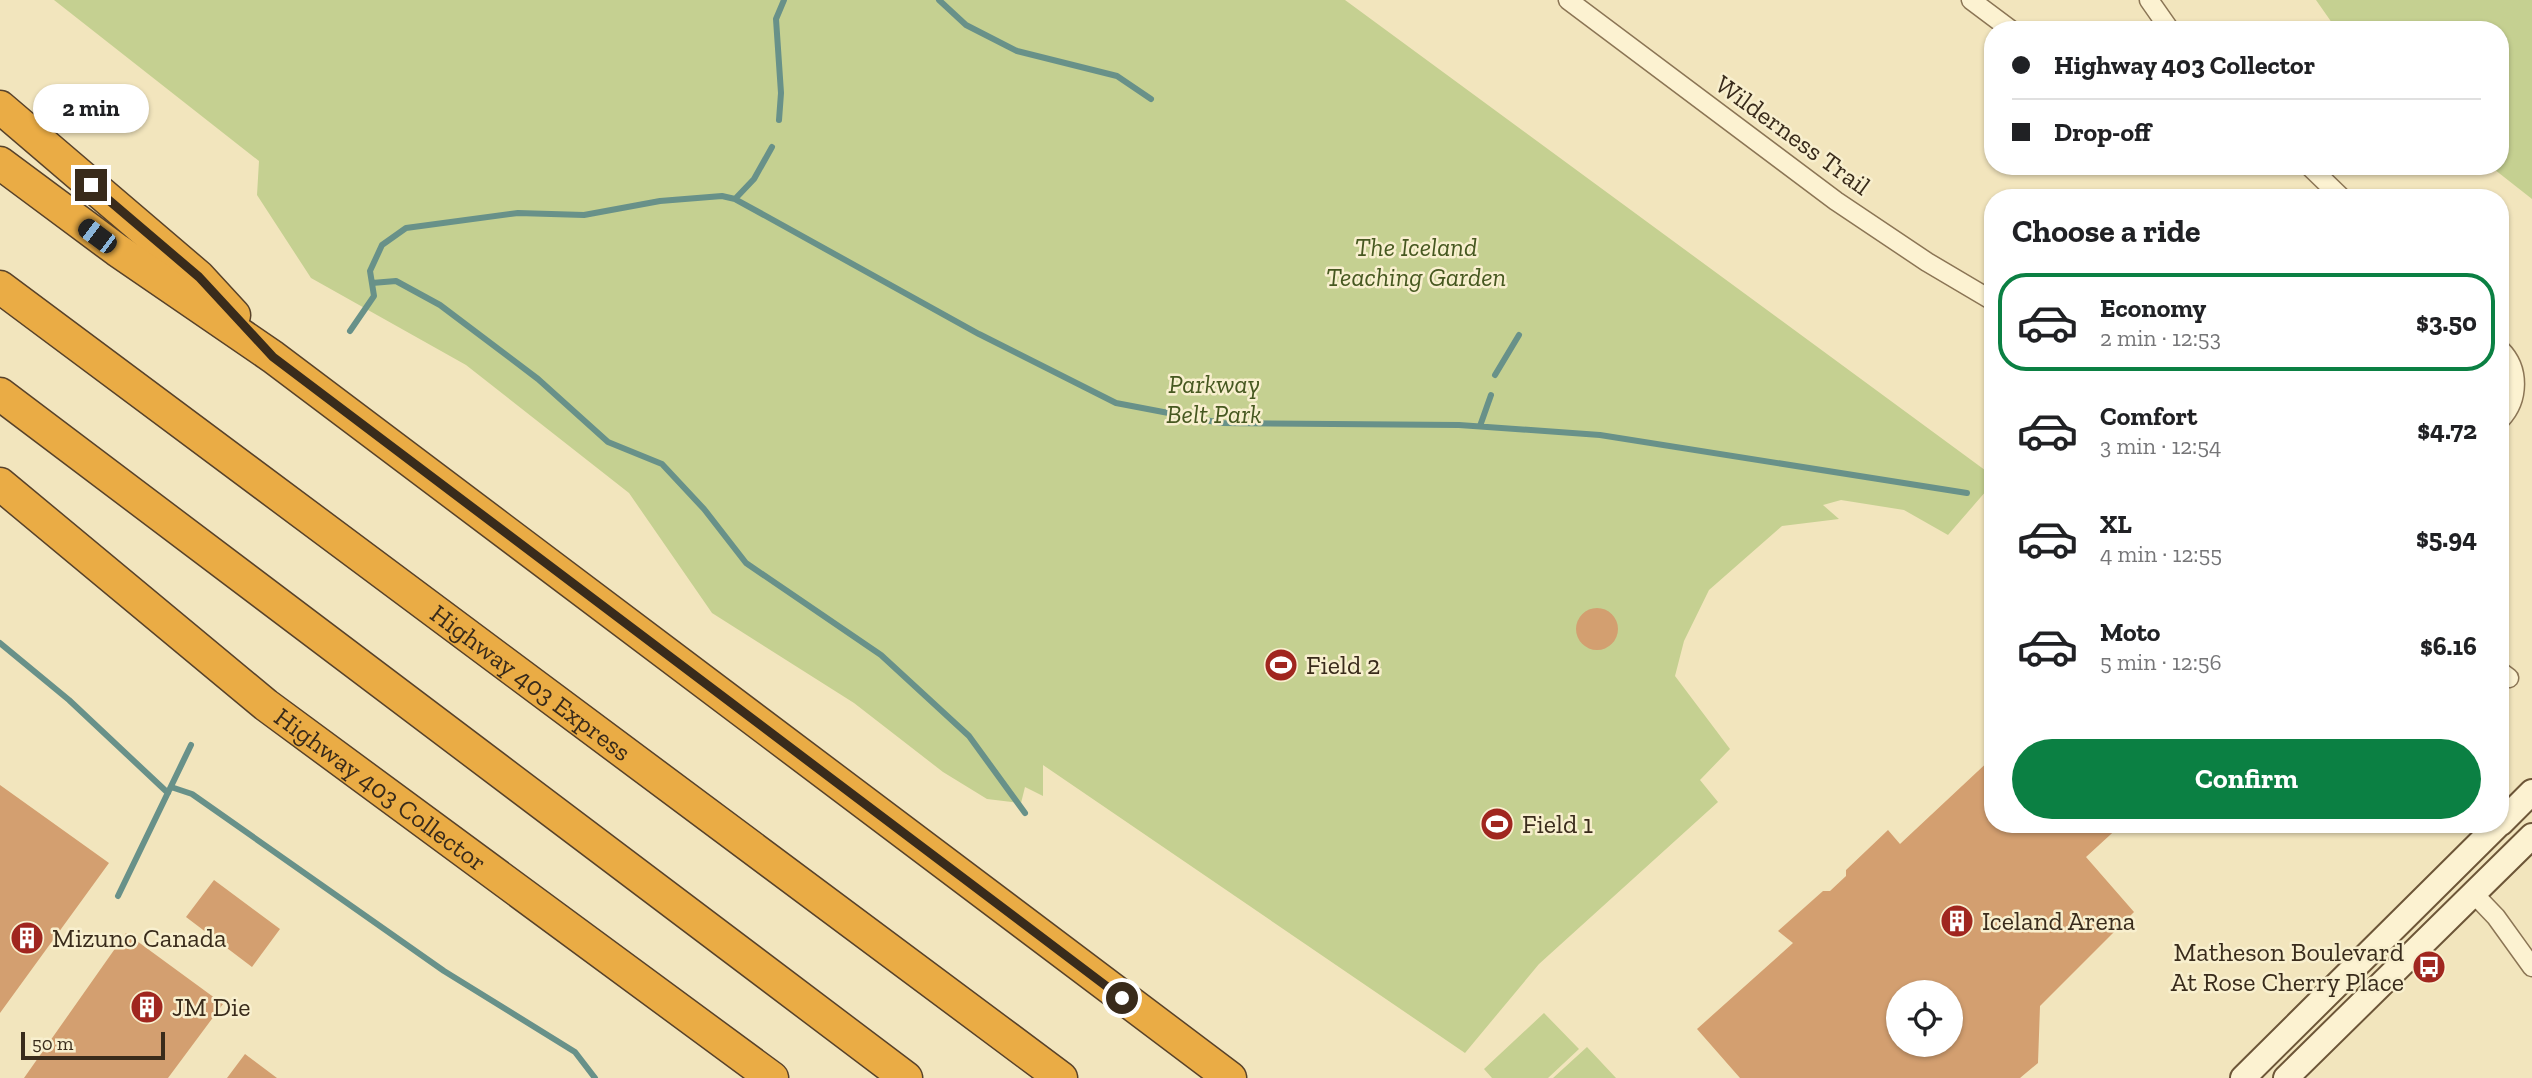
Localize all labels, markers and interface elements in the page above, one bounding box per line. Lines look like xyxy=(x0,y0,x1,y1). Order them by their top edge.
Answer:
text: Highway 403 Collector xyxy=(2054,49,2315,81)
street label: Wilderness Trail xyxy=(1709,68,1877,202)
callout: 2 min xyxy=(33,83,149,132)
text: 2 min xyxy=(62,94,120,122)
text: Drop-off xyxy=(2054,116,2151,148)
route end xyxy=(75,169,107,201)
text: Choose a ride xyxy=(2012,212,2200,250)
car xyxy=(74,215,121,257)
park label: The Iceland Teaching Garden xyxy=(1326,231,1506,293)
icon: car xyxy=(2016,291,2079,354)
text: Economy xyxy=(2100,292,2206,324)
text: $3.50 xyxy=(2416,306,2477,338)
text: 2 min · 12:53 xyxy=(2100,324,2221,352)
park label: Parkway Belt Park xyxy=(1166,368,1262,430)
icon: car xyxy=(2016,399,2079,462)
text: Comfort xyxy=(2100,400,2197,432)
text: $4.72 xyxy=(2417,414,2477,446)
text: 3 min · 12:54 xyxy=(2100,432,2221,460)
icon: car xyxy=(2016,507,2079,570)
text: XL xyxy=(2100,508,2132,540)
text: $5.94 xyxy=(2416,522,2477,554)
text: 4 min · 12:55 xyxy=(2100,540,2222,568)
street label: Highway 403 Express xyxy=(424,597,637,768)
icon: car xyxy=(2016,615,2079,678)
text: Moto xyxy=(2100,616,2160,648)
text: $6.16 xyxy=(2420,630,2477,662)
sports icon: Field 2 xyxy=(1262,646,1300,684)
text: 5 min · 12:56 xyxy=(2100,648,2222,676)
place label: Field 2 xyxy=(1306,649,1381,681)
street label: Highway 403 Collector xyxy=(268,701,493,878)
button: Confirm xyxy=(2012,739,2481,819)
sports icon: Field 1 xyxy=(1478,805,1516,843)
place label: Field 1 xyxy=(1522,808,1593,840)
building icon: Iceland Arena xyxy=(1938,902,1976,940)
place label: Iceland Arena xyxy=(1982,905,2136,937)
building icon: Mizuno Canada xyxy=(8,919,46,957)
place label: Mizuno Canada xyxy=(52,922,227,954)
place label: Matheson Boulevard At Rose Cherry Place xyxy=(2171,936,2404,998)
bus stop icon: Matheson Boulevard At Rose Cherry Place xyxy=(2410,948,2448,986)
map controls xyxy=(1886,980,1963,1057)
button: locate xyxy=(1886,980,1963,1057)
route start xyxy=(1106,982,1138,1014)
building icon: JM Die xyxy=(128,988,166,1026)
place label: JM Die xyxy=(172,991,251,1023)
scale bar xyxy=(21,1029,164,1061)
text: 50 m xyxy=(32,1032,73,1055)

